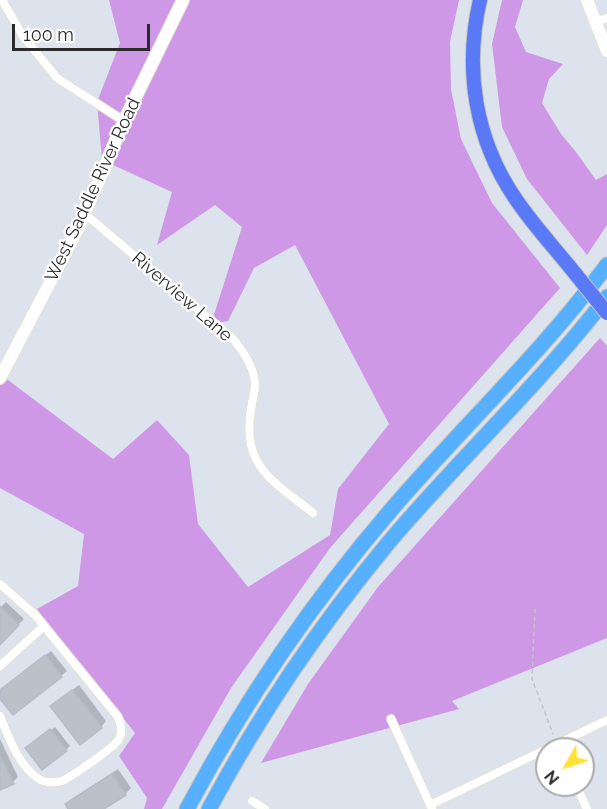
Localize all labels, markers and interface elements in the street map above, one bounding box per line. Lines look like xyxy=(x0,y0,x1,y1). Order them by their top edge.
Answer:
scale bar xyxy=(15,12,153,50)
text: 100 m xyxy=(23,24,74,45)
street label: West Saddle River Road xyxy=(41,95,145,285)
street label: Riverview Lane xyxy=(127,247,237,347)
north arrow xyxy=(535,737,595,797)
text: N xyxy=(541,767,563,788)

